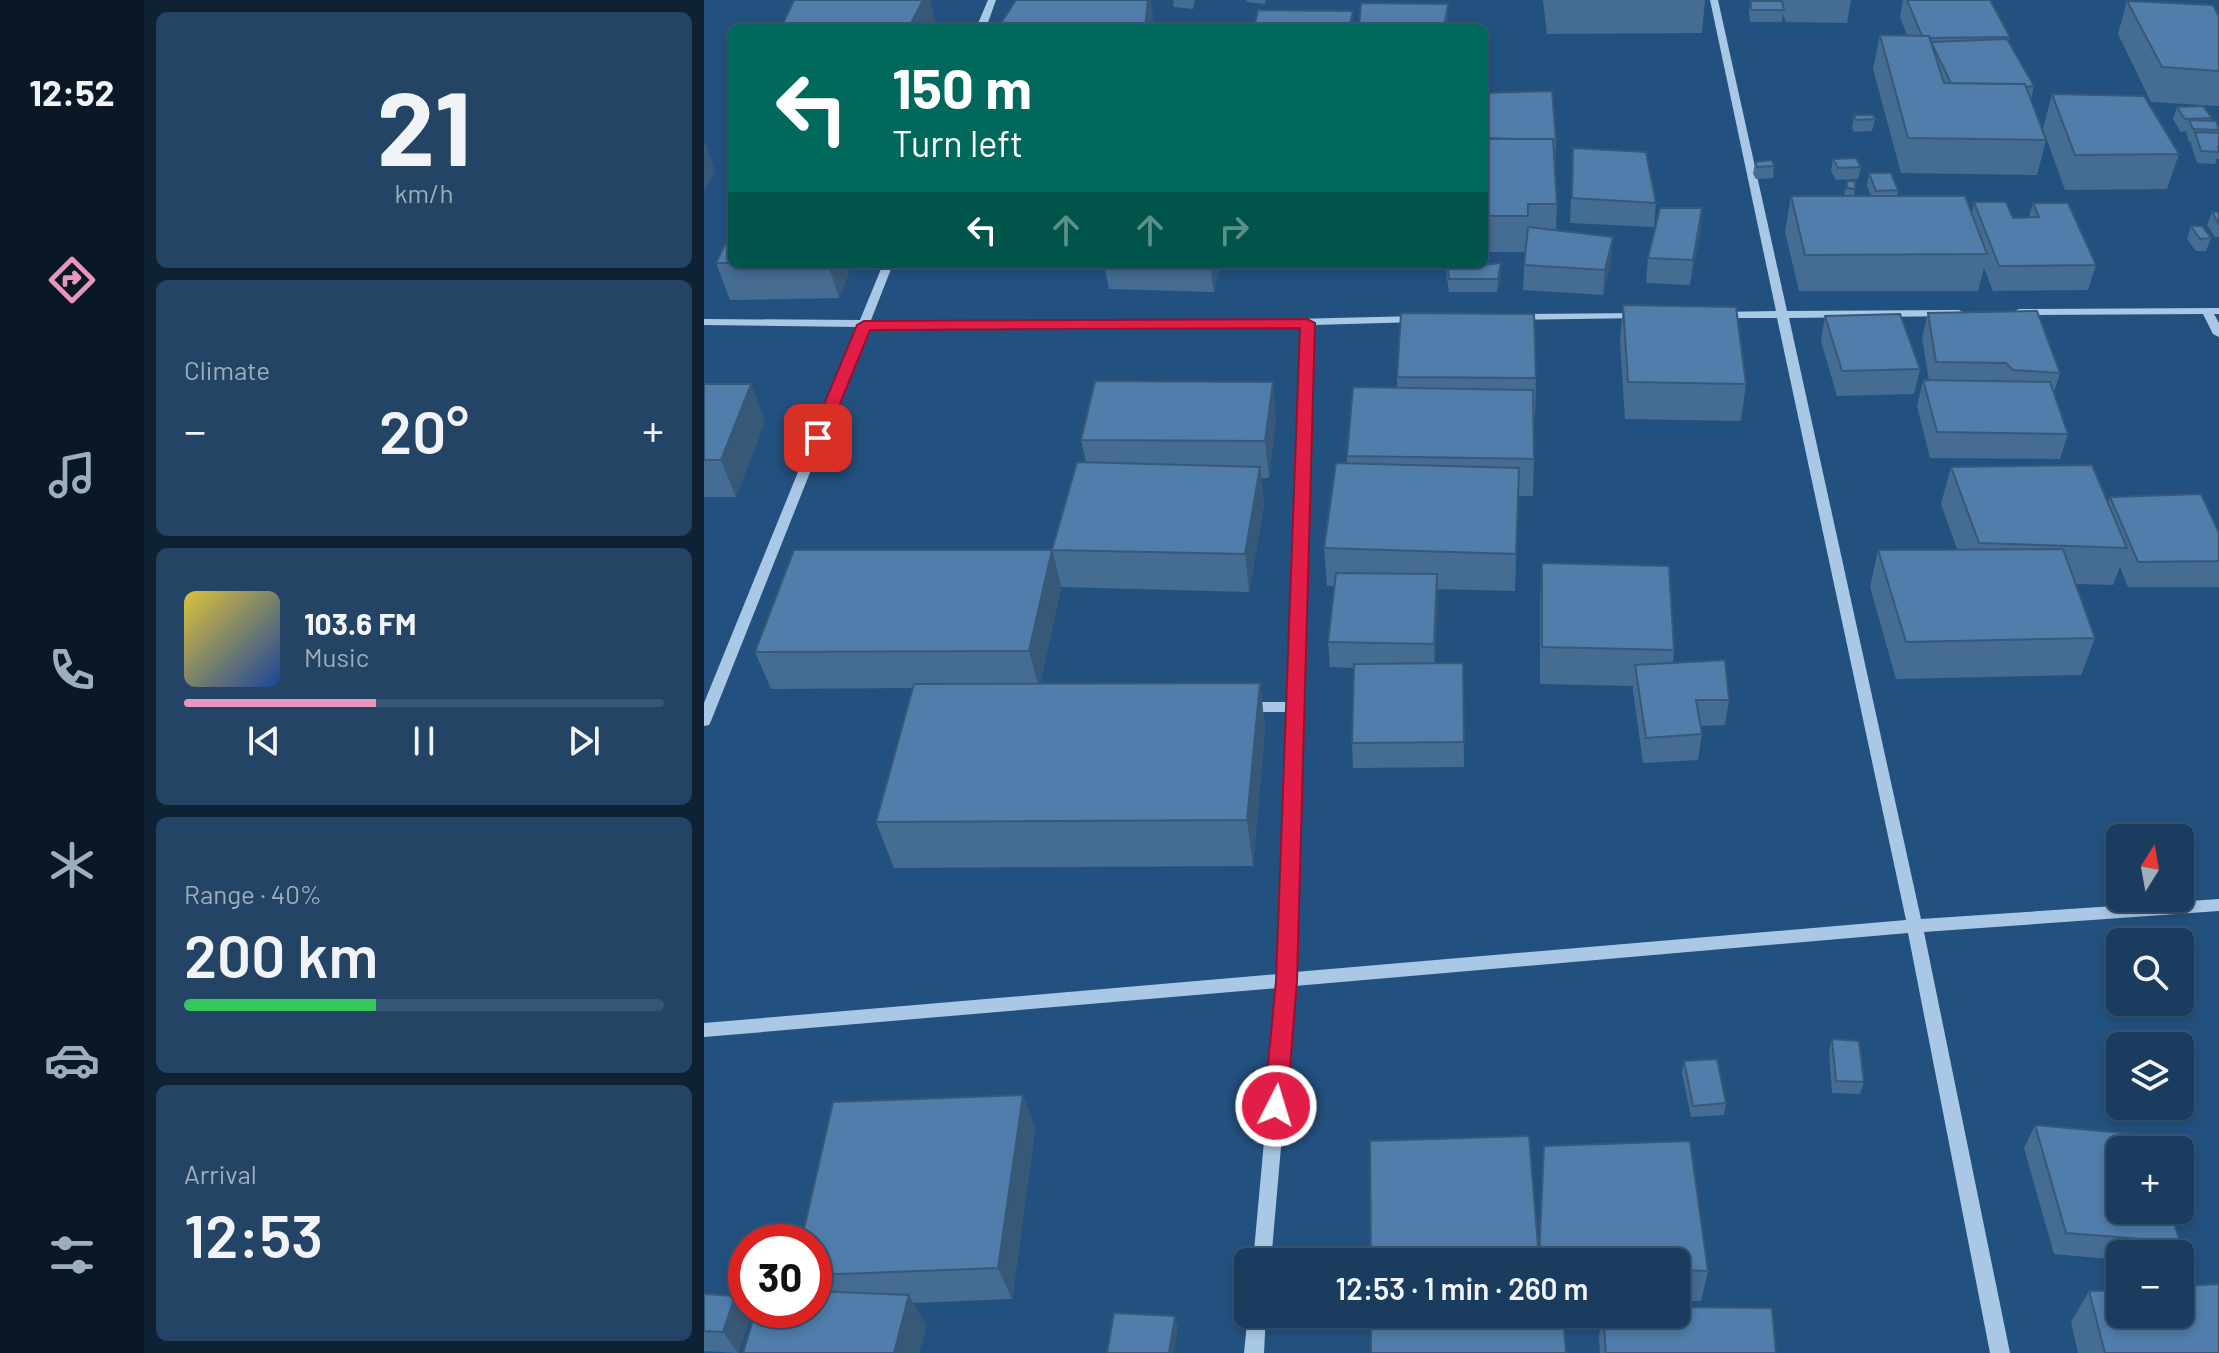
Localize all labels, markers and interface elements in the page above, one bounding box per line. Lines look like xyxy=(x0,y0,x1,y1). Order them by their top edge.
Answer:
text: 150 m xyxy=(892,53,1032,120)
icon: left xyxy=(760,56,864,160)
text: 21 xyxy=(377,62,471,187)
text: 12:52 xyxy=(29,70,115,113)
text: Turn left xyxy=(892,121,1023,164)
text: km/h xyxy=(395,177,453,208)
icon: left xyxy=(960,208,1004,252)
icon: ahead xyxy=(1044,208,1088,252)
icon: ahead xyxy=(1128,208,1172,252)
icon: right xyxy=(1212,208,1256,252)
icon: directions xyxy=(44,252,100,308)
text: Climate xyxy=(184,354,270,385)
text: 20° xyxy=(379,394,469,466)
text: − xyxy=(184,403,206,456)
text: + xyxy=(642,403,664,456)
pin xyxy=(784,404,852,472)
icon: arrive xyxy=(796,416,840,460)
icon: music xyxy=(44,447,100,503)
text: 103.6 FM xyxy=(304,605,416,641)
text: Music xyxy=(304,641,369,672)
icon: phone xyxy=(44,642,100,698)
icon: previous xyxy=(242,719,286,763)
icon: pause xyxy=(402,719,446,763)
icon: next xyxy=(562,719,606,763)
north arrow xyxy=(2106,824,2194,912)
map controls xyxy=(2106,824,2194,1328)
icon: climate xyxy=(44,837,100,893)
text: Range · 40% xyxy=(184,878,322,909)
text: 200 km xyxy=(184,918,378,990)
button: search xyxy=(2106,928,2194,1016)
icon: car xyxy=(44,1032,100,1088)
button: layers xyxy=(2106,1032,2194,1120)
position arrow xyxy=(1234,1064,1318,1148)
button: + xyxy=(2106,1136,2194,1224)
text: Arrival xyxy=(184,1158,257,1189)
text: 12:53 xyxy=(184,1198,323,1270)
speed limit sign: 30 xyxy=(728,1224,832,1328)
icon: filters xyxy=(44,1227,100,1283)
button: − xyxy=(2106,1240,2194,1328)
text: 12:53 · 1 min · 260 m xyxy=(1336,1270,1588,1306)

